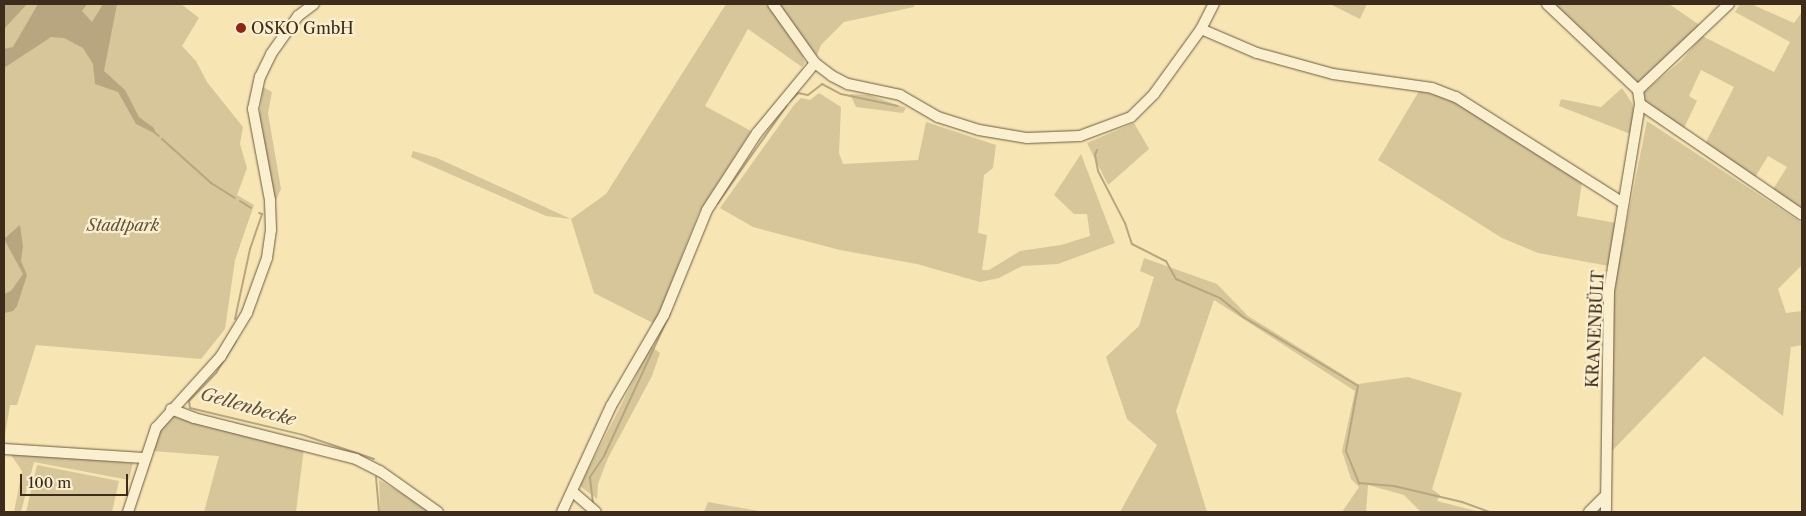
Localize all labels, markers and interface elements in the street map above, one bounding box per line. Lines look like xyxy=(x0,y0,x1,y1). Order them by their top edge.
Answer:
place label: OSKO GmbH xyxy=(251,18,354,38)
marker: OSKO GmbH xyxy=(235,22,247,34)
park label: Stadtpark xyxy=(87,215,159,235)
street label: KRANENBÜLT xyxy=(1582,270,1608,388)
water label: Gellenbecke xyxy=(198,383,298,431)
scale bar xyxy=(22,464,130,496)
text: 100 m xyxy=(28,473,71,492)

